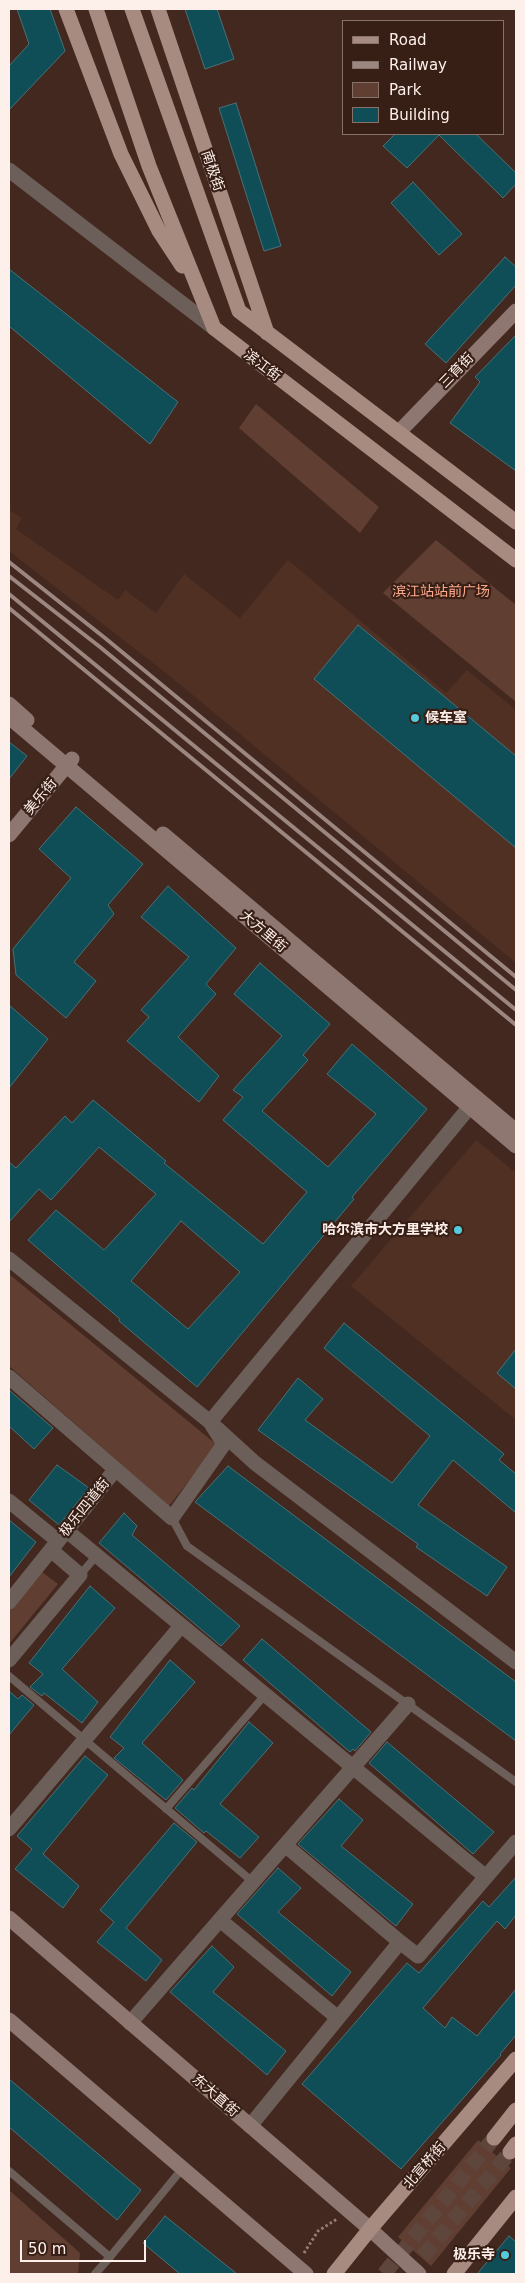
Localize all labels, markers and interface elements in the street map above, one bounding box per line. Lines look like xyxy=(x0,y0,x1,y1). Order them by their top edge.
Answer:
legend xyxy=(342,20,505,135)
text: Road xyxy=(389,31,427,49)
text: Railway xyxy=(389,56,447,74)
text: Park xyxy=(389,81,421,99)
text: Building xyxy=(389,106,450,124)
street label: 南极街 xyxy=(197,148,227,194)
street label: 滨江街 xyxy=(240,347,284,385)
street label: 三育街 xyxy=(436,350,478,392)
park label: 滨江站站前广场 xyxy=(392,584,490,600)
place label: 候车室 xyxy=(425,710,467,726)
marker: 候车室 xyxy=(409,712,421,724)
street label: 美乐街 xyxy=(21,776,61,818)
street label: 大方里街 xyxy=(236,908,290,956)
place label: 哈尔滨市大方里学校 xyxy=(322,1222,448,1238)
marker: 哈尔滨市大方里学校 xyxy=(452,1224,464,1236)
street label: 极乐四道街 xyxy=(56,1476,114,1540)
street label: 东大直街 xyxy=(188,2071,242,2121)
street label: 北宣桥街 xyxy=(400,2139,450,2193)
scale bar xyxy=(22,2230,149,2262)
text: 50 m xyxy=(28,2240,66,2258)
place label: 极乐寺 xyxy=(453,2247,495,2263)
marker: 极乐寺 xyxy=(499,2249,511,2261)

